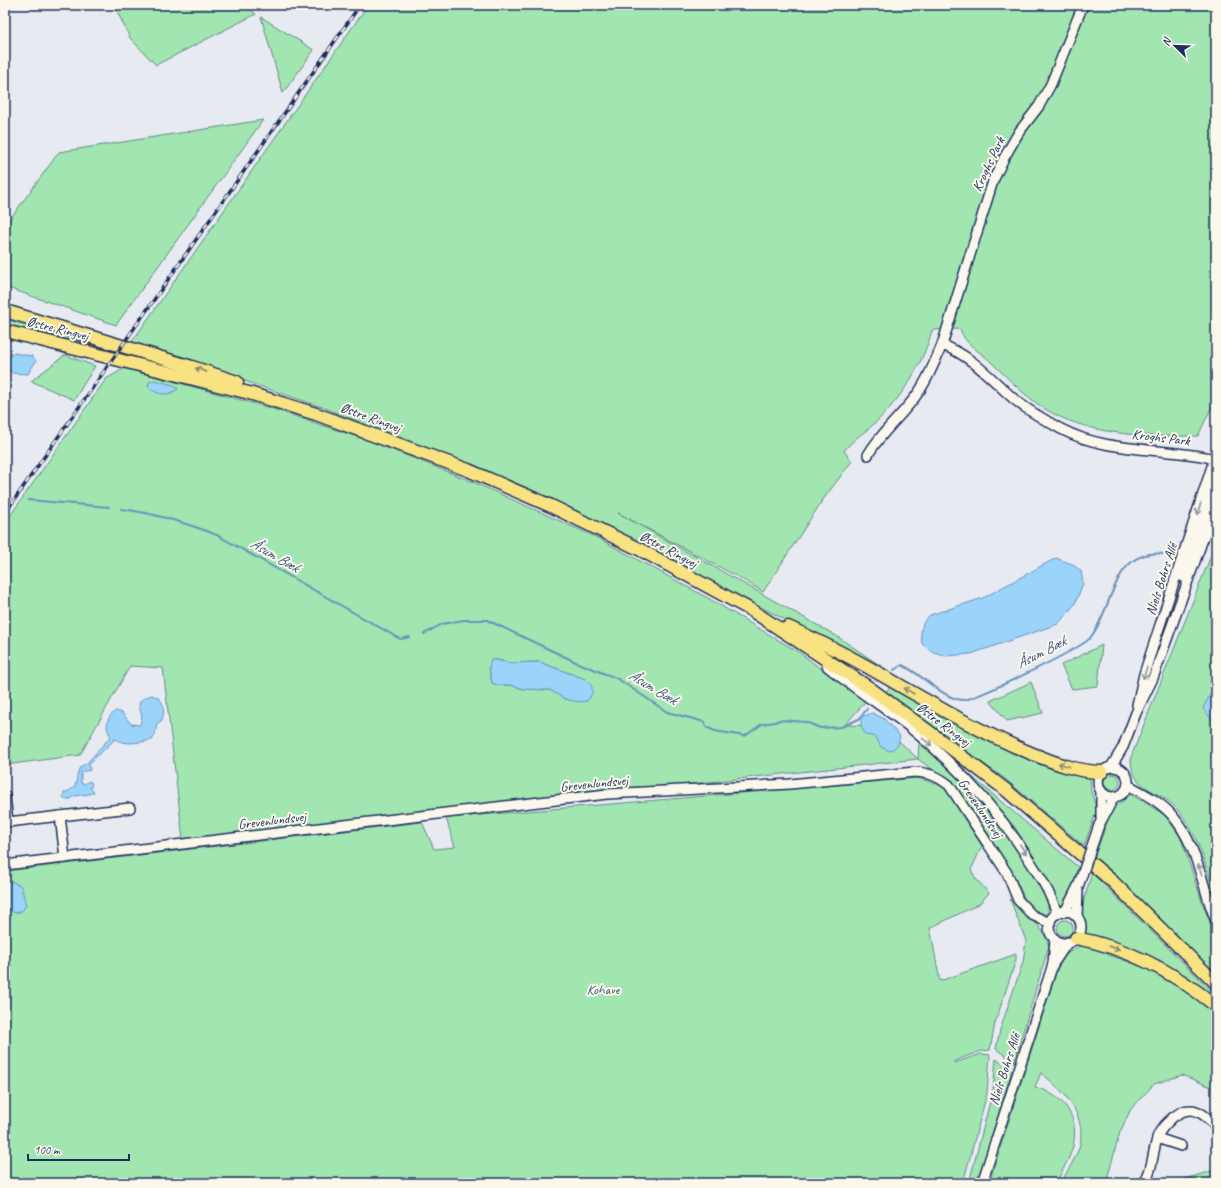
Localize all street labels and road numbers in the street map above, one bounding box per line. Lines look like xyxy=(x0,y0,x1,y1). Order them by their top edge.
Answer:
street label: Kroghs Park xyxy=(968,134,1009,194)
street label: Østre Ringvej xyxy=(25,313,92,345)
street label: Østre Ringvej xyxy=(338,399,405,437)
street label: Kroghs Park xyxy=(1131,426,1192,450)
street label: Østre Ringvej xyxy=(637,527,702,573)
street label: Niels Bohrs Allé xyxy=(1142,539,1182,617)
street label: Østre Ringvej xyxy=(914,699,976,751)
street label: Grevenlundsvej xyxy=(559,771,631,796)
street label: Grevenlundsvej xyxy=(955,775,1008,843)
street label: Grevenlundsvej xyxy=(237,808,309,833)
street label: Niels Bohrs Allé xyxy=(985,1029,1025,1107)

